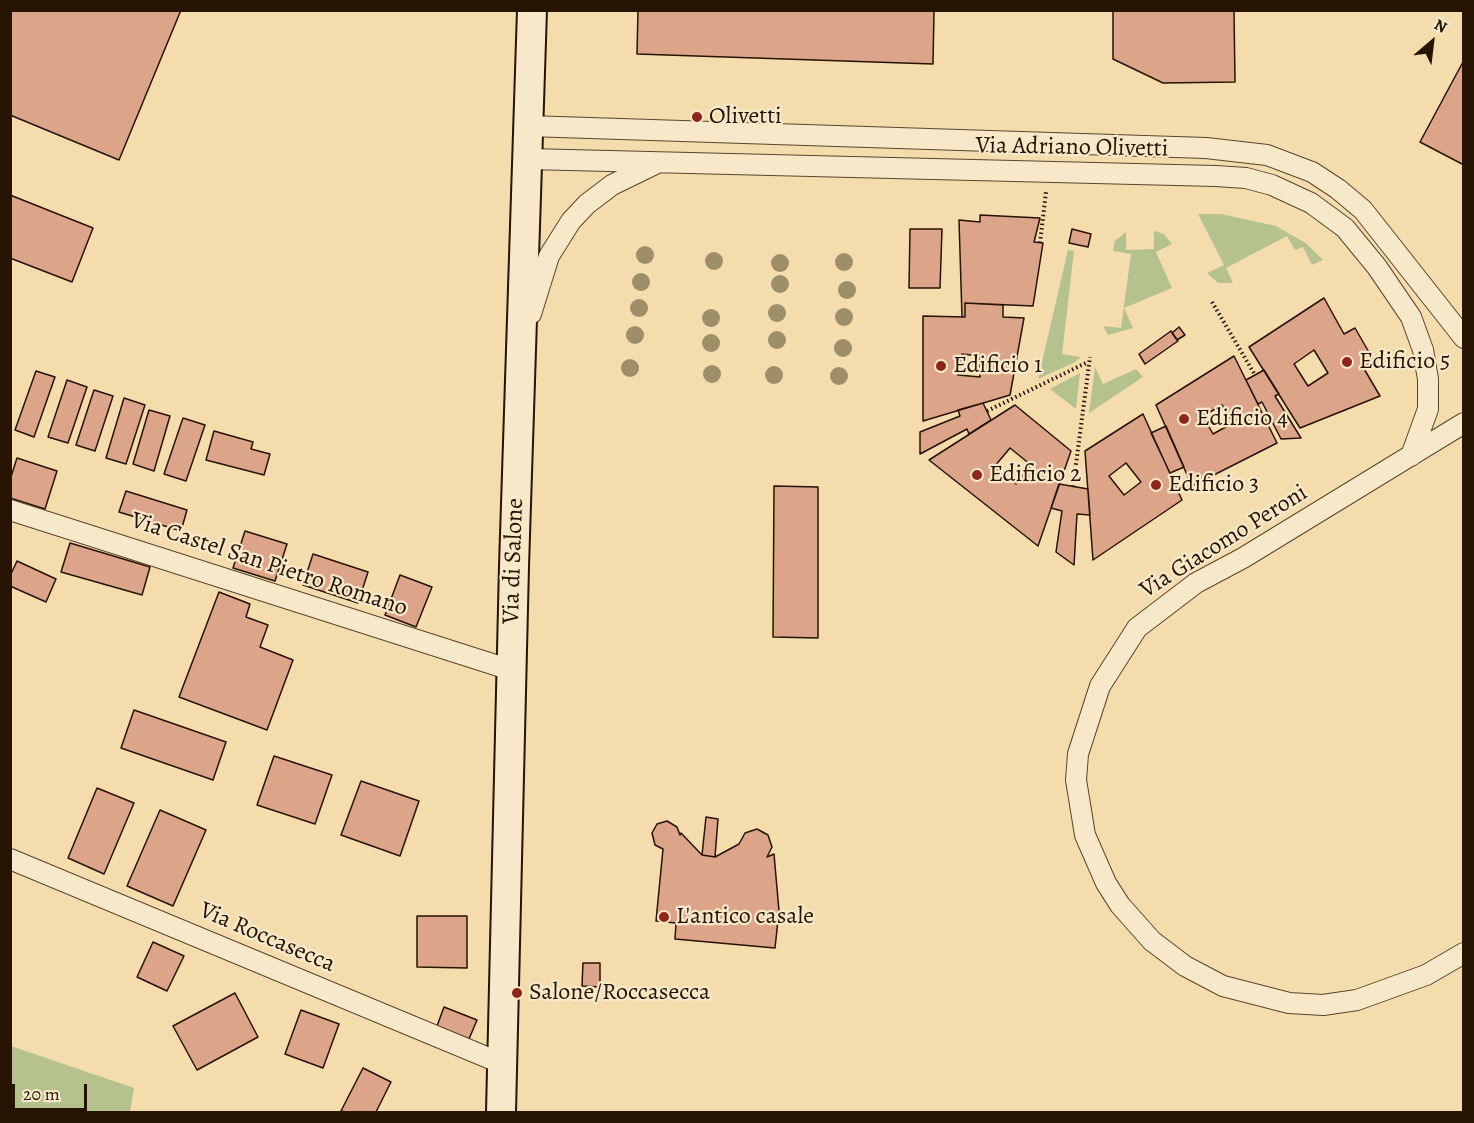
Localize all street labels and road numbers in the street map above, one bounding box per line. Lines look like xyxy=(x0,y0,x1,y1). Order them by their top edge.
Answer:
street label: Via Adriano Olivetti xyxy=(975,132,1169,164)
street label: Via Giacomo Peroni xyxy=(1135,479,1313,605)
street label: Via di Salone xyxy=(497,498,531,624)
street label: Via Castel San Pietro Romano xyxy=(127,507,411,623)
street label: Via Roccasecca xyxy=(195,897,339,979)

